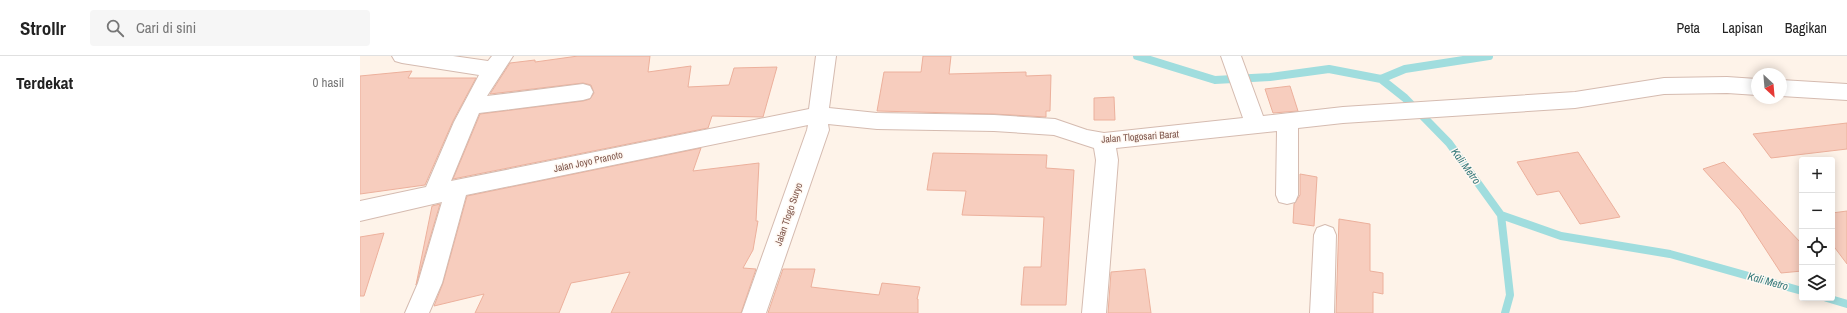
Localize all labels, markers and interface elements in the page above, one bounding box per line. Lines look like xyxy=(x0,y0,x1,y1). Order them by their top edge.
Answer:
search box xyxy=(90,10,370,46)
text: Strollr xyxy=(20,15,66,41)
icon: search xyxy=(104,17,126,39)
text: Cari di sini xyxy=(136,17,196,38)
text: Peta xyxy=(1676,19,1700,37)
text: Lapisan xyxy=(1722,19,1763,37)
text: Bagikan xyxy=(1785,19,1827,37)
north arrow xyxy=(1751,68,1787,104)
text: Terdekat xyxy=(16,71,73,94)
text: 0 hasil xyxy=(313,74,344,91)
street label: Jalan Tlogosari Barat xyxy=(1101,127,1180,146)
water label: Kali Metro xyxy=(1448,145,1484,187)
street label: Jalan Joyo Pranoto xyxy=(552,148,624,175)
map controls xyxy=(1799,157,1835,301)
button: + xyxy=(1799,157,1835,193)
street label: Jalan Tlogo Suryo xyxy=(772,180,805,247)
button: − xyxy=(1799,193,1835,229)
button: locate xyxy=(1799,229,1835,265)
button: layers xyxy=(1799,265,1835,301)
water label: Kali Metro xyxy=(1746,269,1790,293)

